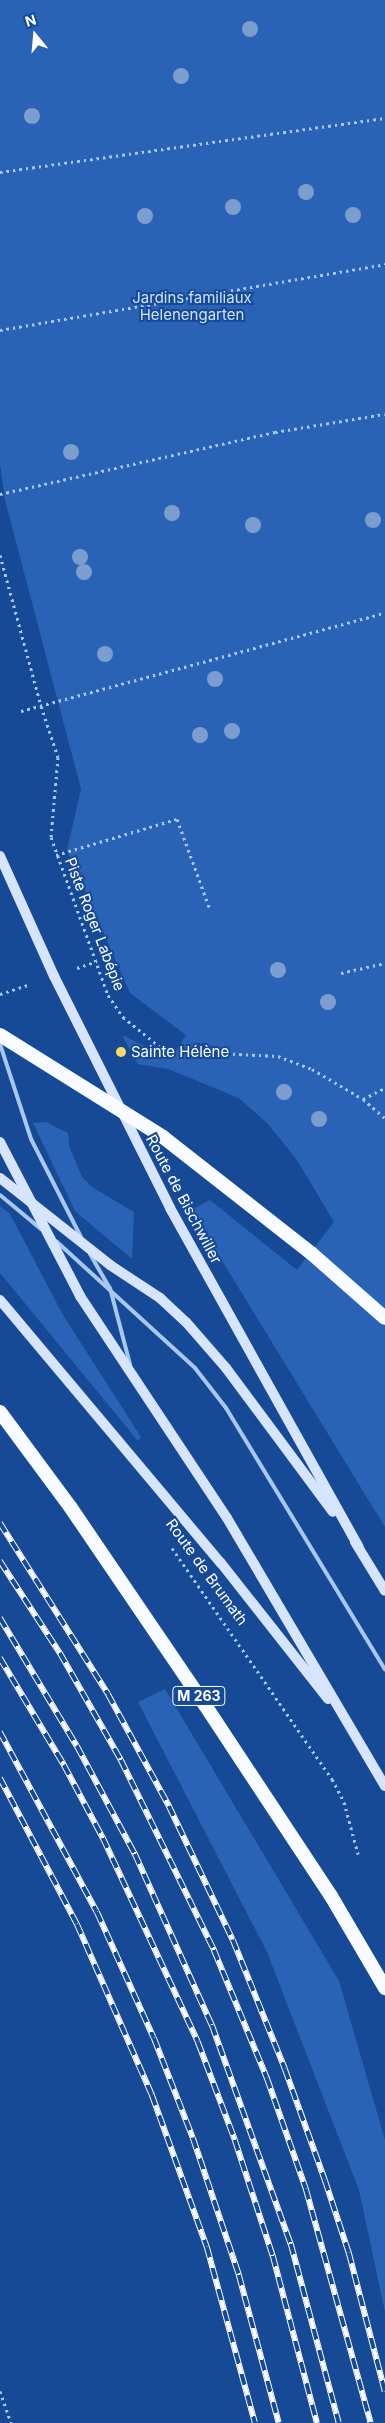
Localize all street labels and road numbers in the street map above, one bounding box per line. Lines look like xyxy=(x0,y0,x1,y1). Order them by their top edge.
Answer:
street label: Piste Roger Labépie xyxy=(61,855,129,993)
street label: Route de Bischwiller xyxy=(142,1131,226,1267)
street label: Route de Brumath xyxy=(162,1515,252,1629)
road number: M 263 xyxy=(172,1684,226,1708)

